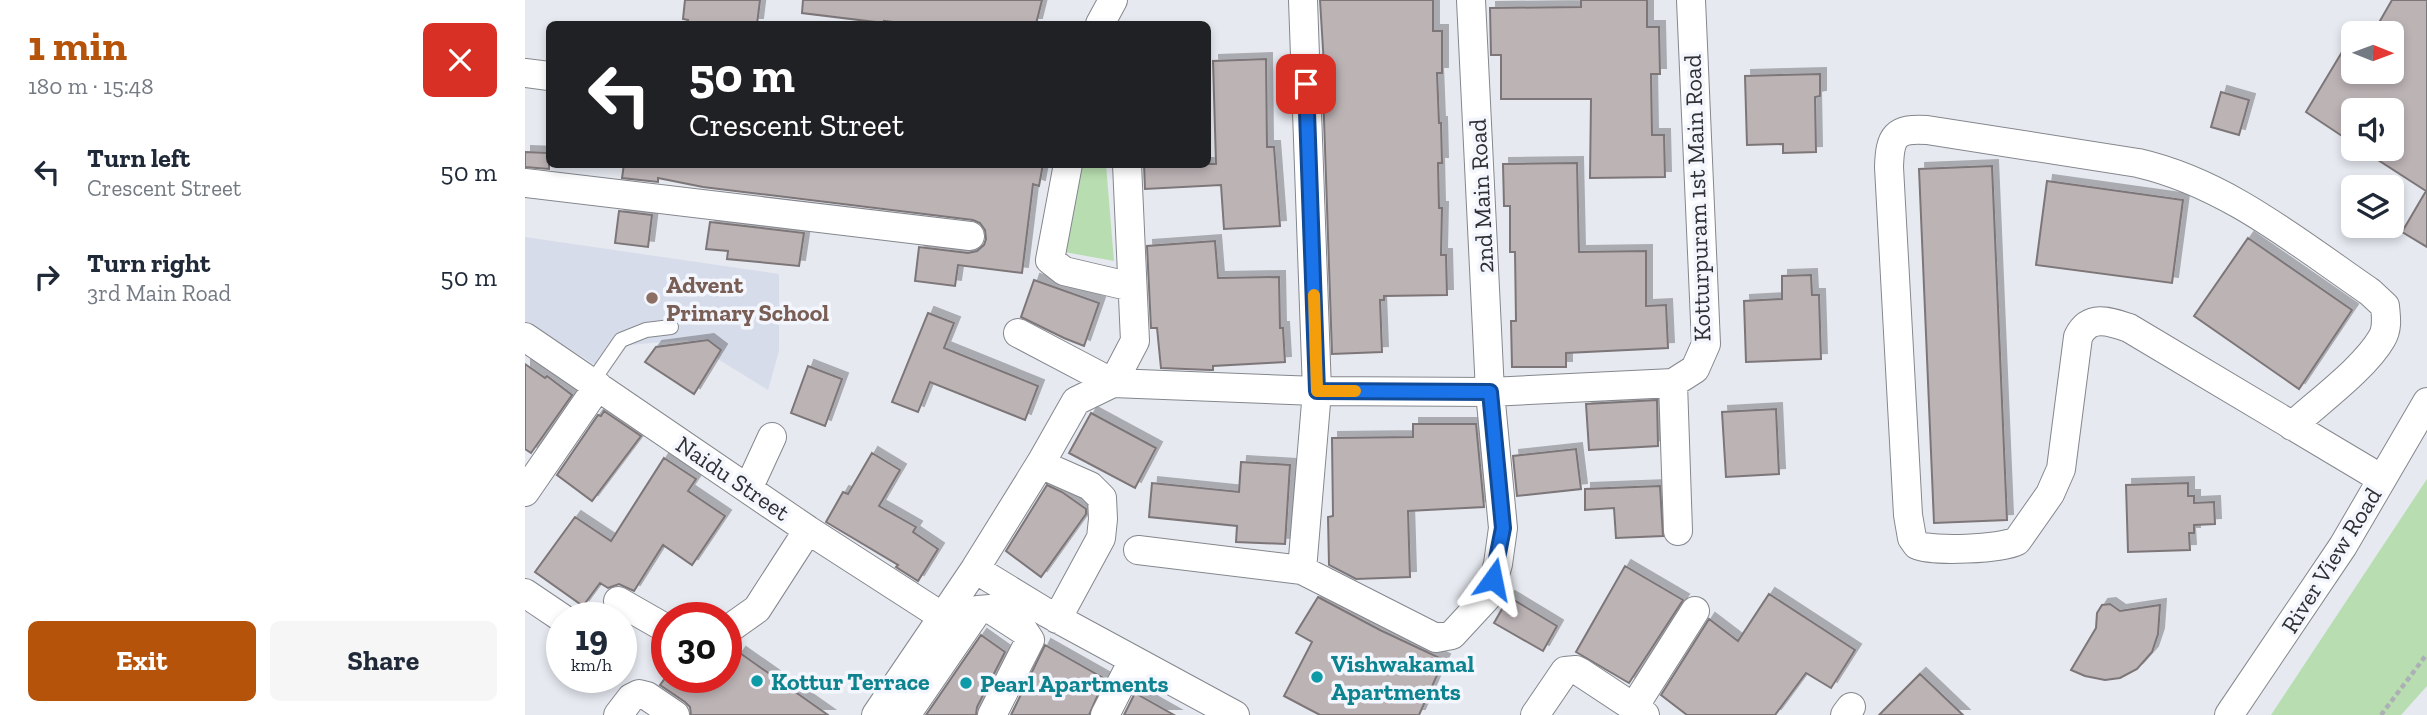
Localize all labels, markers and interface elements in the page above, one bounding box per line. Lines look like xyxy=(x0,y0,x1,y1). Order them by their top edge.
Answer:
text: 1 min xyxy=(28,20,127,71)
north arrow xyxy=(2341,21,2405,84)
map controls xyxy=(2341,21,2404,238)
button: close xyxy=(423,23,497,97)
text: 50 m xyxy=(689,46,795,105)
icon: left xyxy=(574,49,665,140)
pin xyxy=(1276,54,1336,114)
street label: Kotturpuram 1st Main Road xyxy=(1677,54,1717,342)
icon: arrive xyxy=(1287,65,1325,103)
text: 180 m · 15:48 xyxy=(28,72,154,100)
button: sound xyxy=(2341,98,2404,161)
text: Crescent Street xyxy=(689,106,904,144)
street label: 2nd Main Road xyxy=(1462,118,1500,274)
text: Turn left xyxy=(87,142,190,174)
icon: left xyxy=(28,153,66,191)
text: 50 m xyxy=(440,156,497,188)
text: Crescent Street xyxy=(87,174,241,202)
button: layers xyxy=(2341,175,2404,238)
text: Turn right xyxy=(87,247,210,279)
icon: right xyxy=(28,258,66,296)
text: 50 m xyxy=(440,261,497,293)
place label: Advent Primary School xyxy=(666,270,829,327)
text: 3rd Main Road xyxy=(87,279,231,307)
marker: Advent Primary School xyxy=(644,290,660,306)
street label: Naidu Street xyxy=(671,429,795,527)
street label: River View Road xyxy=(2275,482,2387,638)
position arrow xyxy=(1456,542,1530,616)
speed limit sign: 30 xyxy=(651,602,742,693)
text: 19 xyxy=(575,617,608,659)
button: Exit xyxy=(28,621,256,701)
button: Share xyxy=(270,621,497,701)
place label: Vishwakamal Apartments xyxy=(1331,649,1474,706)
text: km/h xyxy=(571,654,612,676)
place label: Kottur Terrace xyxy=(771,667,930,696)
place label: Pearl Apartments xyxy=(980,669,1168,698)
marker: Vishwakamal Apartments xyxy=(1309,669,1325,685)
marker: Kottur Terrace xyxy=(749,673,765,689)
marker: Pearl Apartments xyxy=(958,675,974,691)

